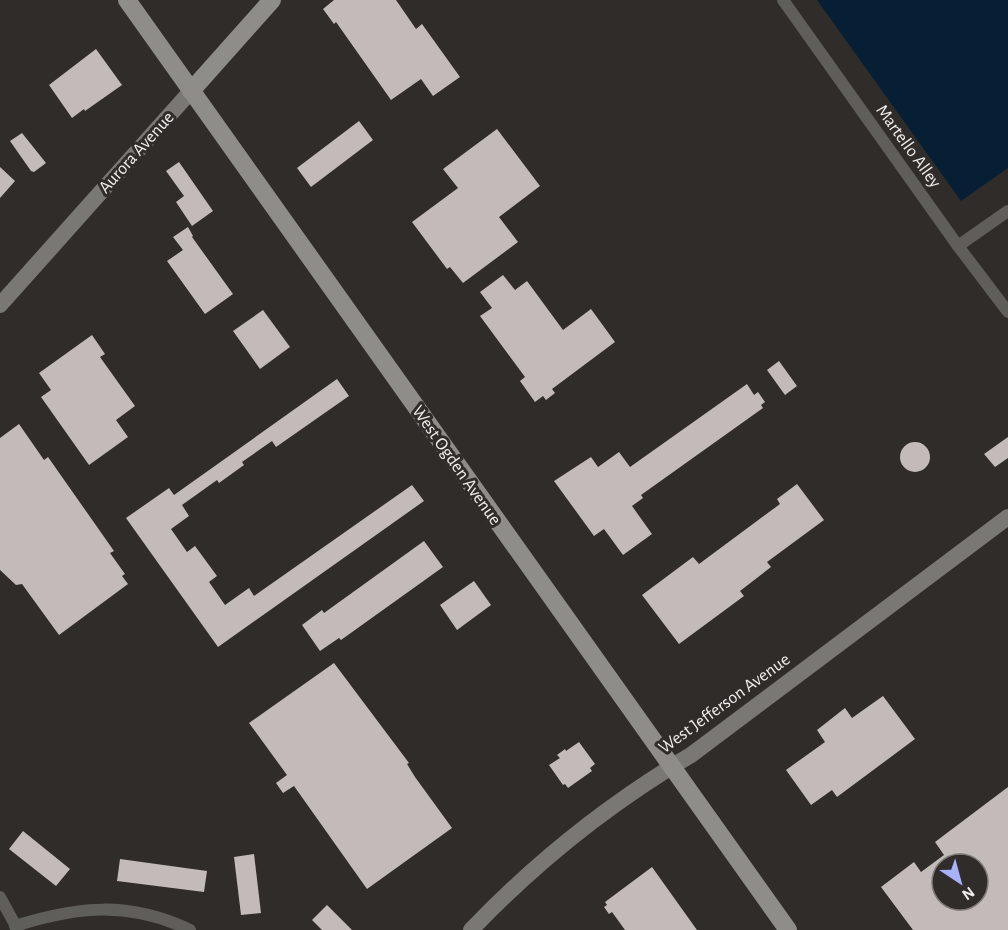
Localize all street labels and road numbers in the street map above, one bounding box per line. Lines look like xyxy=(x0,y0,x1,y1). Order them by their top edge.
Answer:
street label: Martello Alley xyxy=(872,102,944,192)
street label: Aurora Avenue xyxy=(96,108,178,197)
street label: West Ogden Avenue xyxy=(408,402,504,529)
street label: West Jefferson Avenue xyxy=(656,650,793,757)

